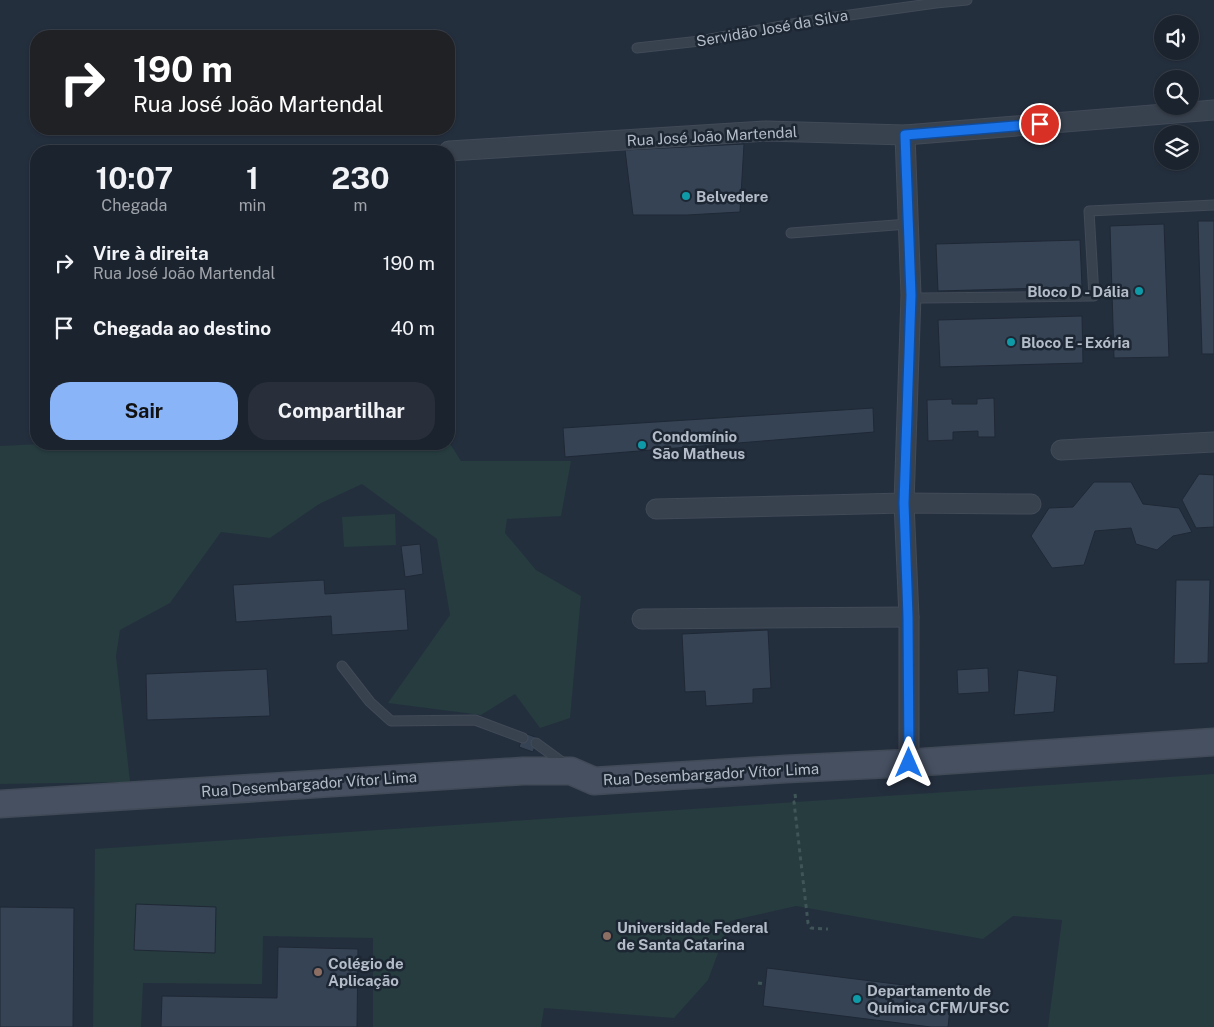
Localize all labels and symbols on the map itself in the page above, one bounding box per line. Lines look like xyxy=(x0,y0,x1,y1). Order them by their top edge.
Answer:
street label: Servidão José da Silva xyxy=(695,6,849,50)
pin xyxy=(1019,103,1061,145)
street label: Rua José João Martendal xyxy=(626,123,798,149)
place label: Belvedere xyxy=(696,188,768,205)
marker: Belvedere xyxy=(680,190,692,202)
place label: Bloco D - Dália xyxy=(1027,283,1129,300)
marker: Bloco D - Dália xyxy=(1133,285,1145,297)
place label: Bloco E - Exória xyxy=(1021,334,1130,351)
marker: Bloco E - Exória xyxy=(1005,336,1017,348)
place label: Condomínio São Matheus xyxy=(652,428,745,462)
marker: Condomínio São Matheus xyxy=(636,439,648,451)
position arrow xyxy=(882,736,934,788)
street label: Rua Desembargador Vítor Lima xyxy=(603,760,819,788)
street label: Rua Desembargador Vítor Lima xyxy=(201,768,417,800)
place label: Universidade Federal de Santa Catarina xyxy=(617,919,769,953)
marker: Universidade Federal de Santa Catarina xyxy=(601,930,613,942)
place label: Colégio de Aplicação xyxy=(328,955,404,989)
marker: Colégio de Aplicação xyxy=(312,966,324,978)
place label: Departamento de Química CFM/UFSC xyxy=(867,982,1010,1016)
marker: Departamento de Química CFM/UFSC xyxy=(851,993,863,1005)

